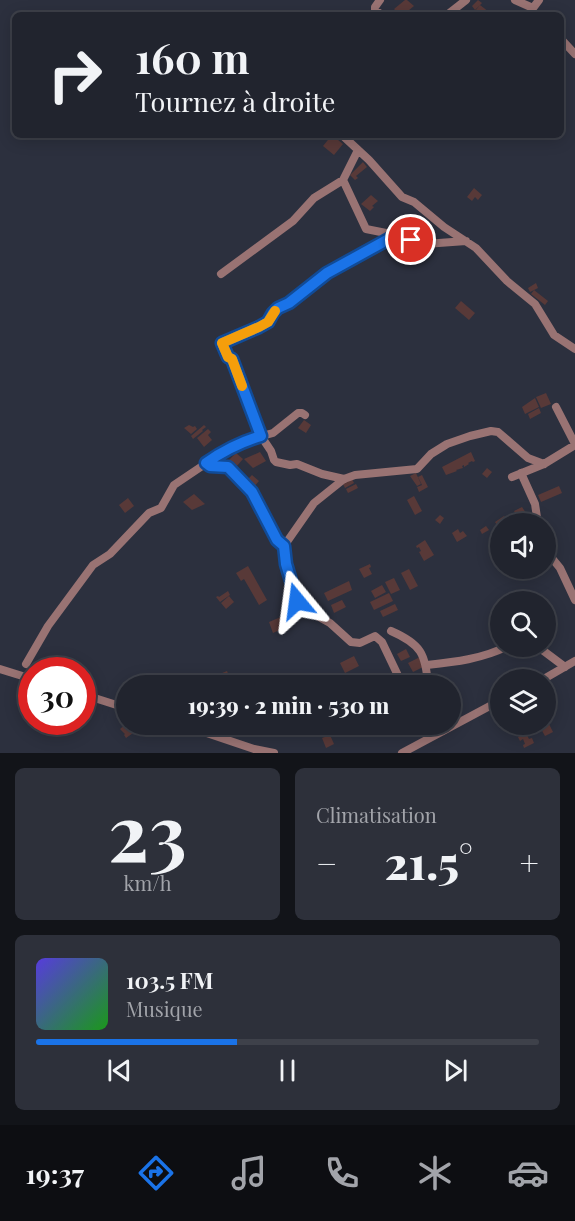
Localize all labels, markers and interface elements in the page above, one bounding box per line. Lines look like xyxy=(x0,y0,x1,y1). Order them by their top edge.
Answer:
text: 160 m xyxy=(135,29,250,85)
icon: right xyxy=(36,36,114,114)
text: Tournez à droite xyxy=(135,83,335,119)
pin xyxy=(385,214,436,265)
icon: arrive xyxy=(394,223,427,256)
map controls xyxy=(490,513,556,735)
button: sound xyxy=(490,513,556,579)
position arrow xyxy=(265,569,329,633)
button: search xyxy=(490,591,556,657)
speed limit sign: 30 xyxy=(18,657,96,735)
button: layers xyxy=(490,669,556,735)
text: 19:39 · 2 min · 530 m xyxy=(188,690,389,720)
text: 23 xyxy=(108,778,187,882)
text: Climatisation xyxy=(316,801,437,828)
text: 21.5° xyxy=(384,831,473,891)
text: − xyxy=(316,840,337,884)
text: + xyxy=(520,840,539,884)
text: km/h xyxy=(124,869,171,896)
text: 103.5 FM xyxy=(126,965,213,995)
text: Musique xyxy=(126,995,203,1022)
icon: previous xyxy=(103,1054,136,1087)
icon: pause xyxy=(271,1054,304,1087)
icon: next xyxy=(439,1054,472,1087)
icon: directions xyxy=(135,1152,177,1194)
icon: music xyxy=(228,1152,270,1194)
icon: phone xyxy=(321,1152,363,1194)
icon: climate xyxy=(414,1152,456,1194)
icon: car xyxy=(507,1152,549,1194)
text: 19:37 xyxy=(26,1155,84,1191)

